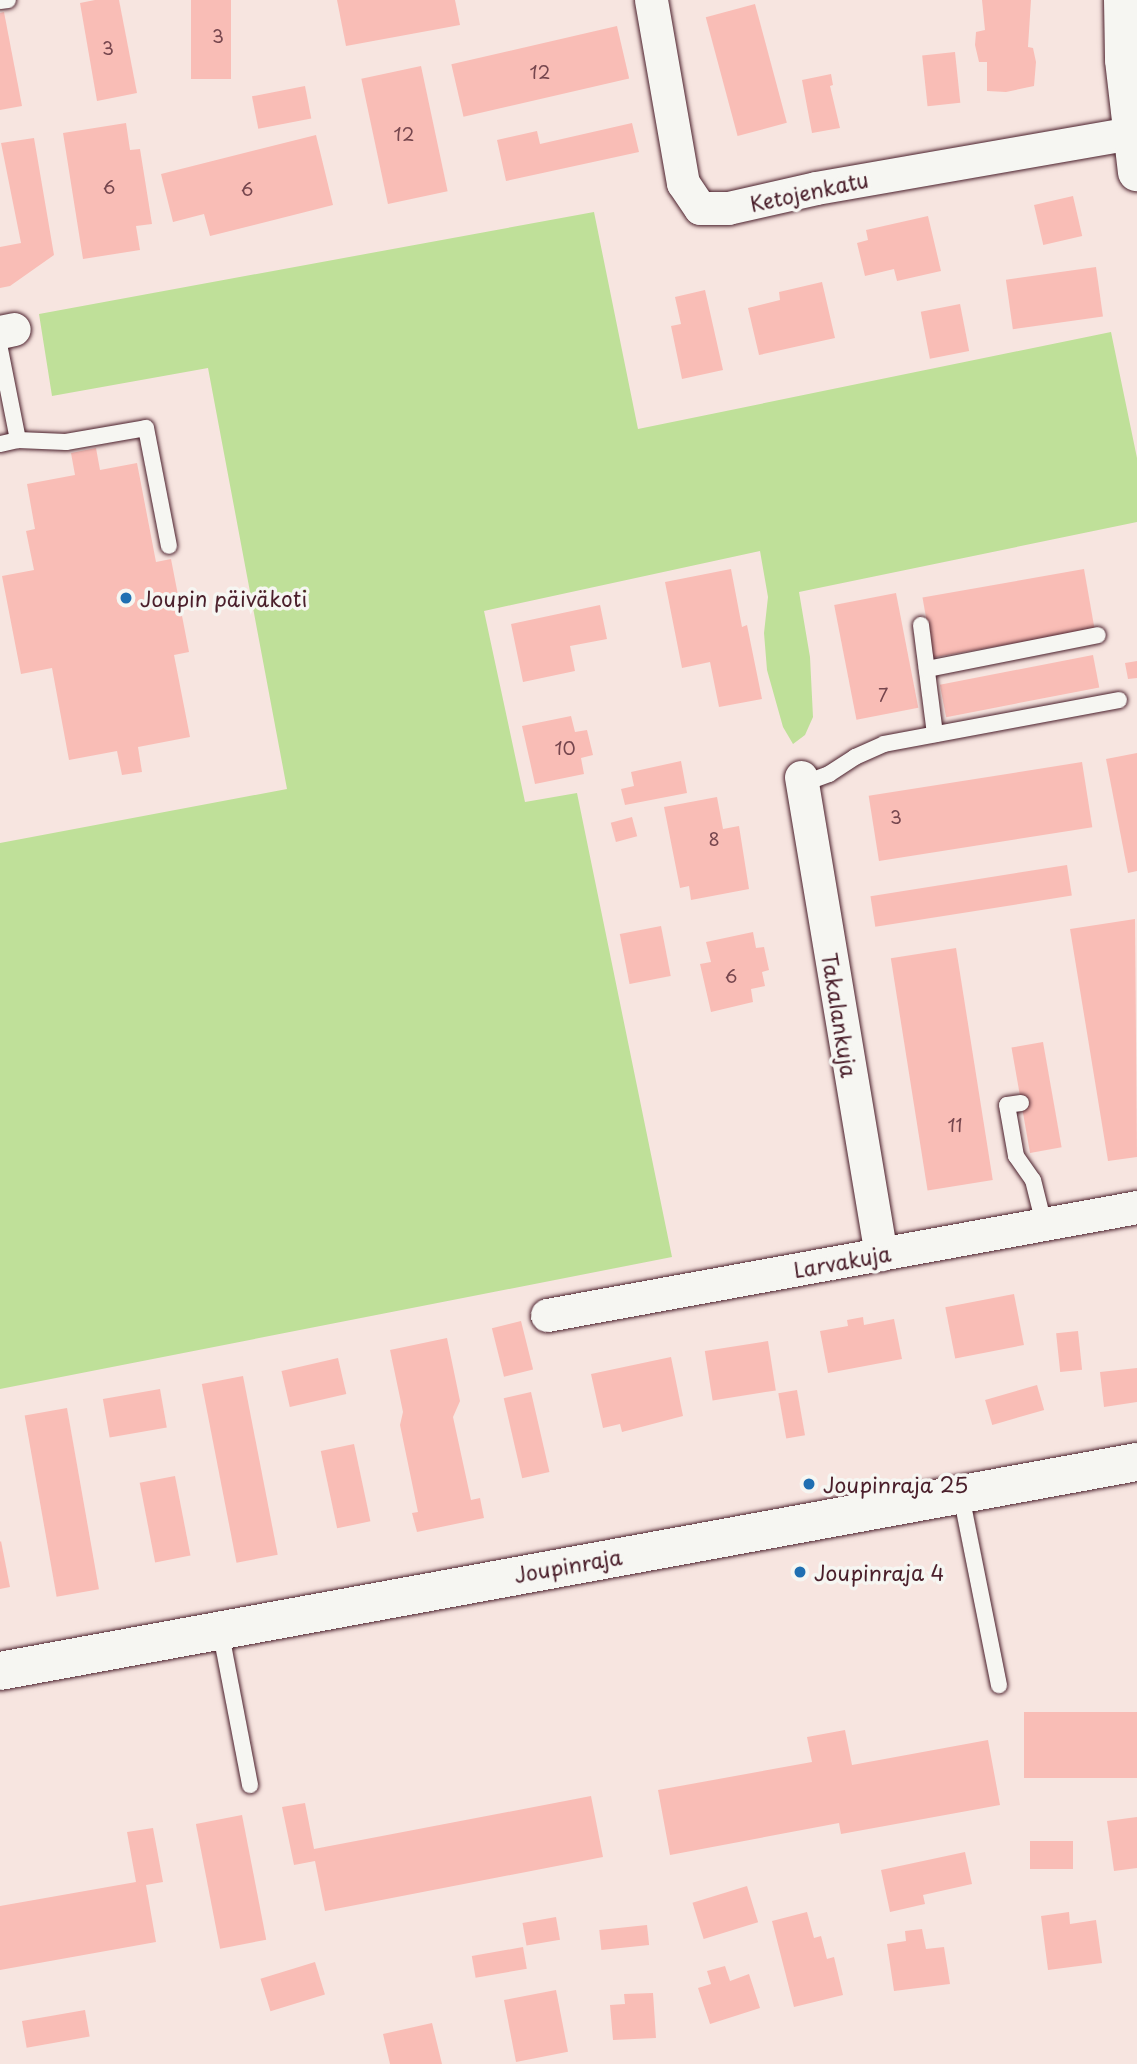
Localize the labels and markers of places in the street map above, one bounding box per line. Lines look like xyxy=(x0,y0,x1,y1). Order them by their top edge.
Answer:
place label: Joupin päiväkoti xyxy=(140,585,307,611)
marker: Joupin päiväkoti xyxy=(118,590,134,606)
place label: Joupinraja 25 xyxy=(823,1471,967,1497)
marker: Joupinraja 25 xyxy=(801,1476,817,1492)
place label: Joupinraja 4 xyxy=(814,1559,944,1585)
marker: Joupinraja 4 xyxy=(792,1564,808,1580)

